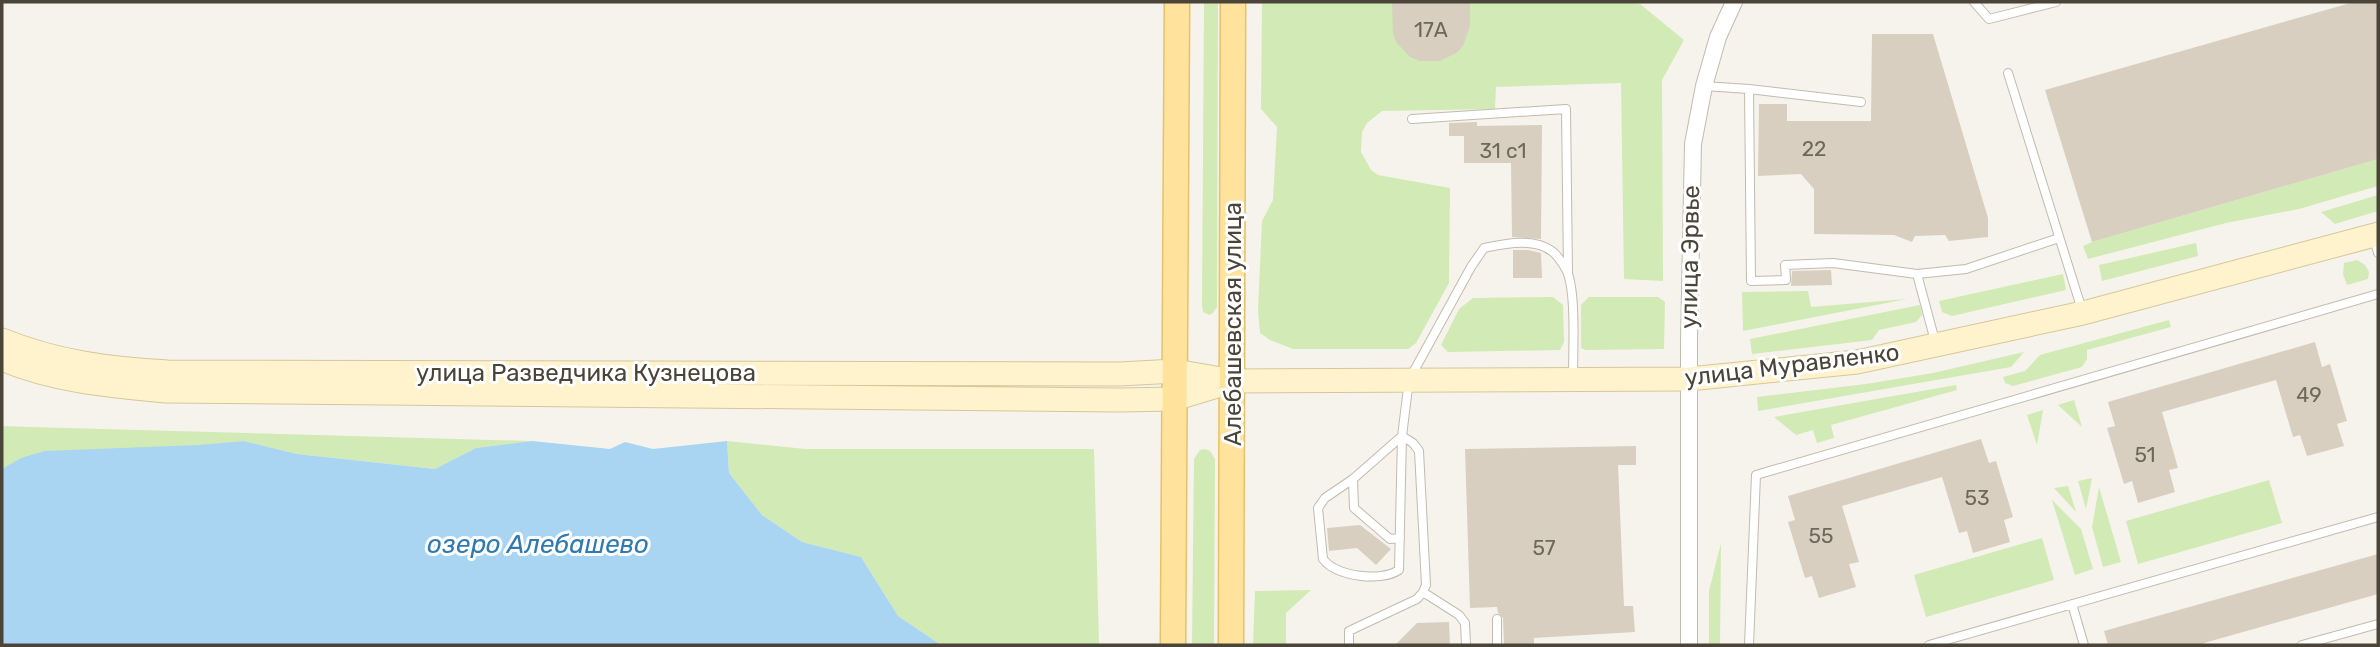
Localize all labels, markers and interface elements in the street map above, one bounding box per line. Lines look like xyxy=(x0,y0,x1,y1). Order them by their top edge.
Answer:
house number: 17А xyxy=(1414,17,1448,42)
house number: 22 xyxy=(1802,136,1826,161)
house number: 31 с1 xyxy=(1480,138,1526,163)
street label: улица Эрвье xyxy=(1675,185,1705,329)
street label: Алебашевская улица xyxy=(1219,202,1247,446)
street label: улица Муравленко xyxy=(1683,338,1901,392)
street label: улица Разведчика Кузнецова xyxy=(416,359,756,387)
house number: 49 xyxy=(2296,382,2322,407)
house number: 51 xyxy=(2134,442,2156,467)
house number: 53 xyxy=(1964,485,1990,510)
house number: 55 xyxy=(1809,523,1833,548)
water label: озеро Алебашево xyxy=(427,529,649,560)
house number: 57 xyxy=(1532,535,1556,560)

